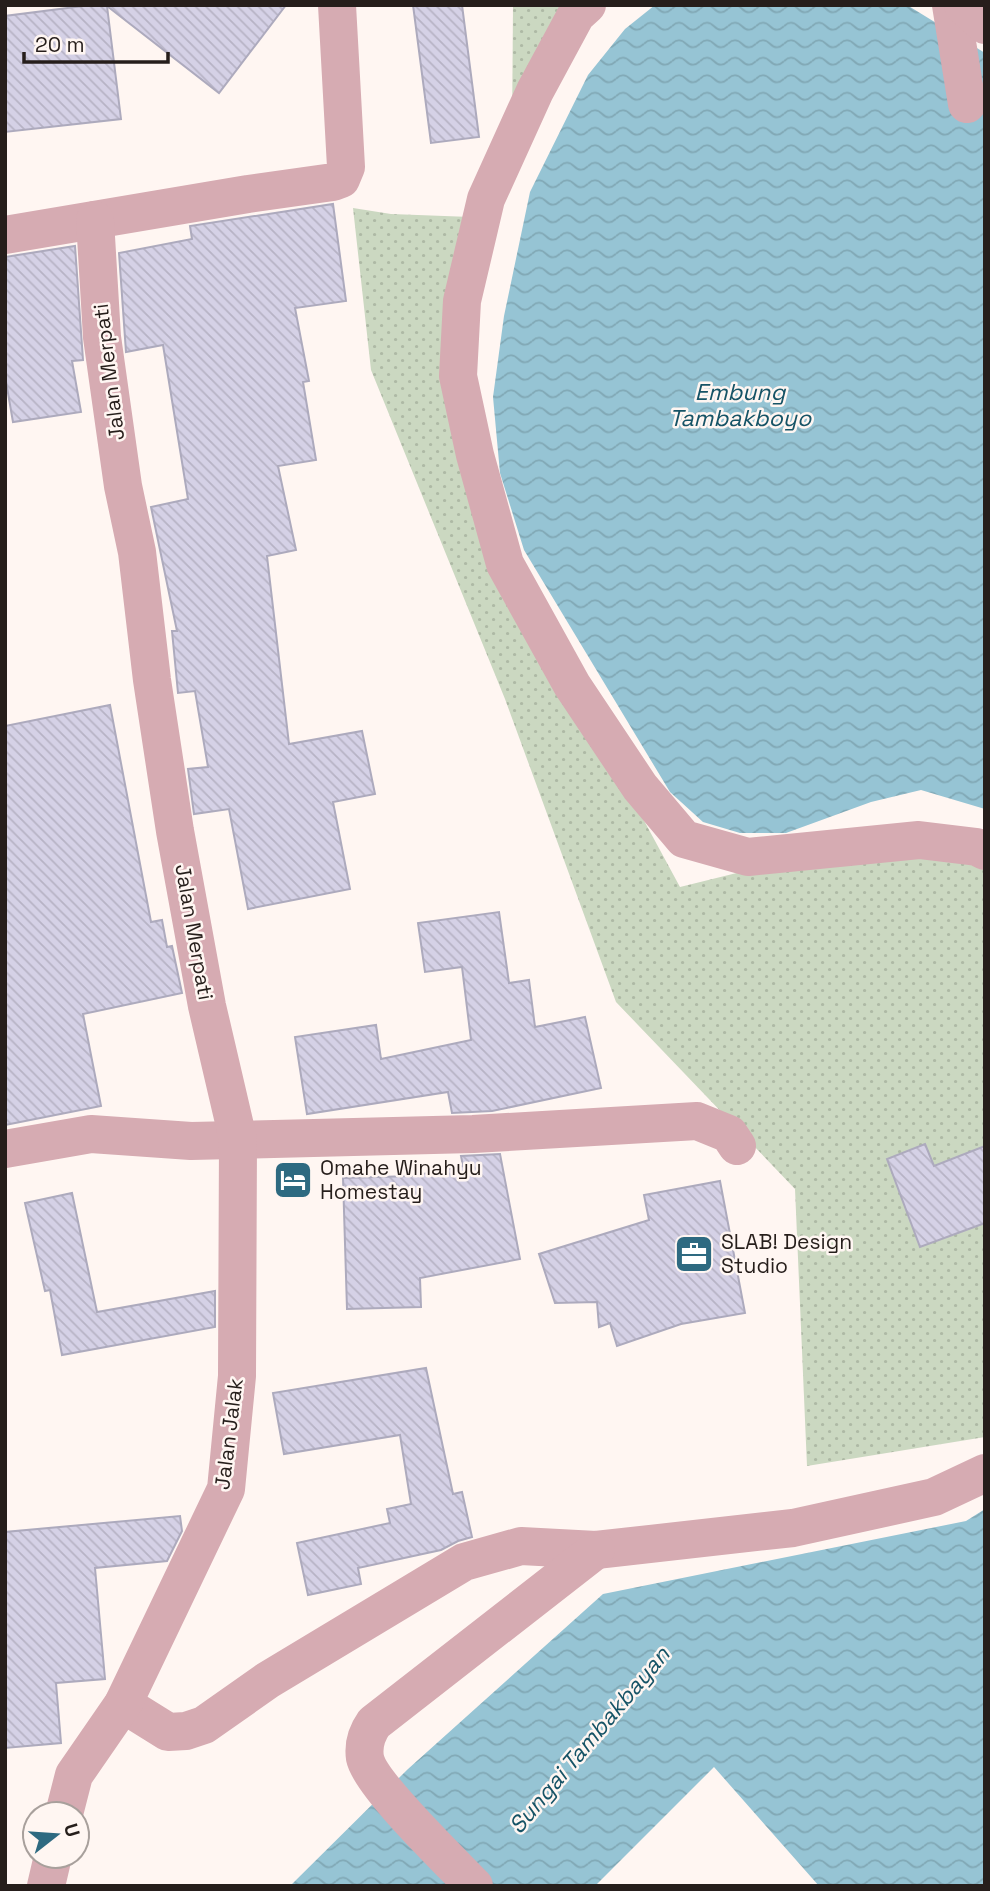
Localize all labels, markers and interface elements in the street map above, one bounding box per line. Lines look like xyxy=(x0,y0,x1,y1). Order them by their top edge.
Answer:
scale bar xyxy=(24,21,168,65)
text: 20 m xyxy=(35,31,85,58)
street label: Jalan Merpati xyxy=(87,302,130,442)
water label: Embung Tambakboyo xyxy=(669,377,812,433)
street label: Jalan Merpati xyxy=(169,862,220,1002)
place label: Omahe Winahyu Homestay xyxy=(320,1154,482,1205)
hotel icon: Omahe Winahyu Homestay xyxy=(272,1159,314,1201)
place label: SLAB! Design Studio xyxy=(721,1228,852,1279)
office icon: SLAB! Design Studio xyxy=(673,1233,715,1275)
street label: Jalan Jalak xyxy=(208,1377,249,1491)
water label: Sungai Tambakbayan xyxy=(502,1640,677,1840)
north arrow xyxy=(21,1800,91,1870)
text: U xyxy=(58,1820,86,1840)

